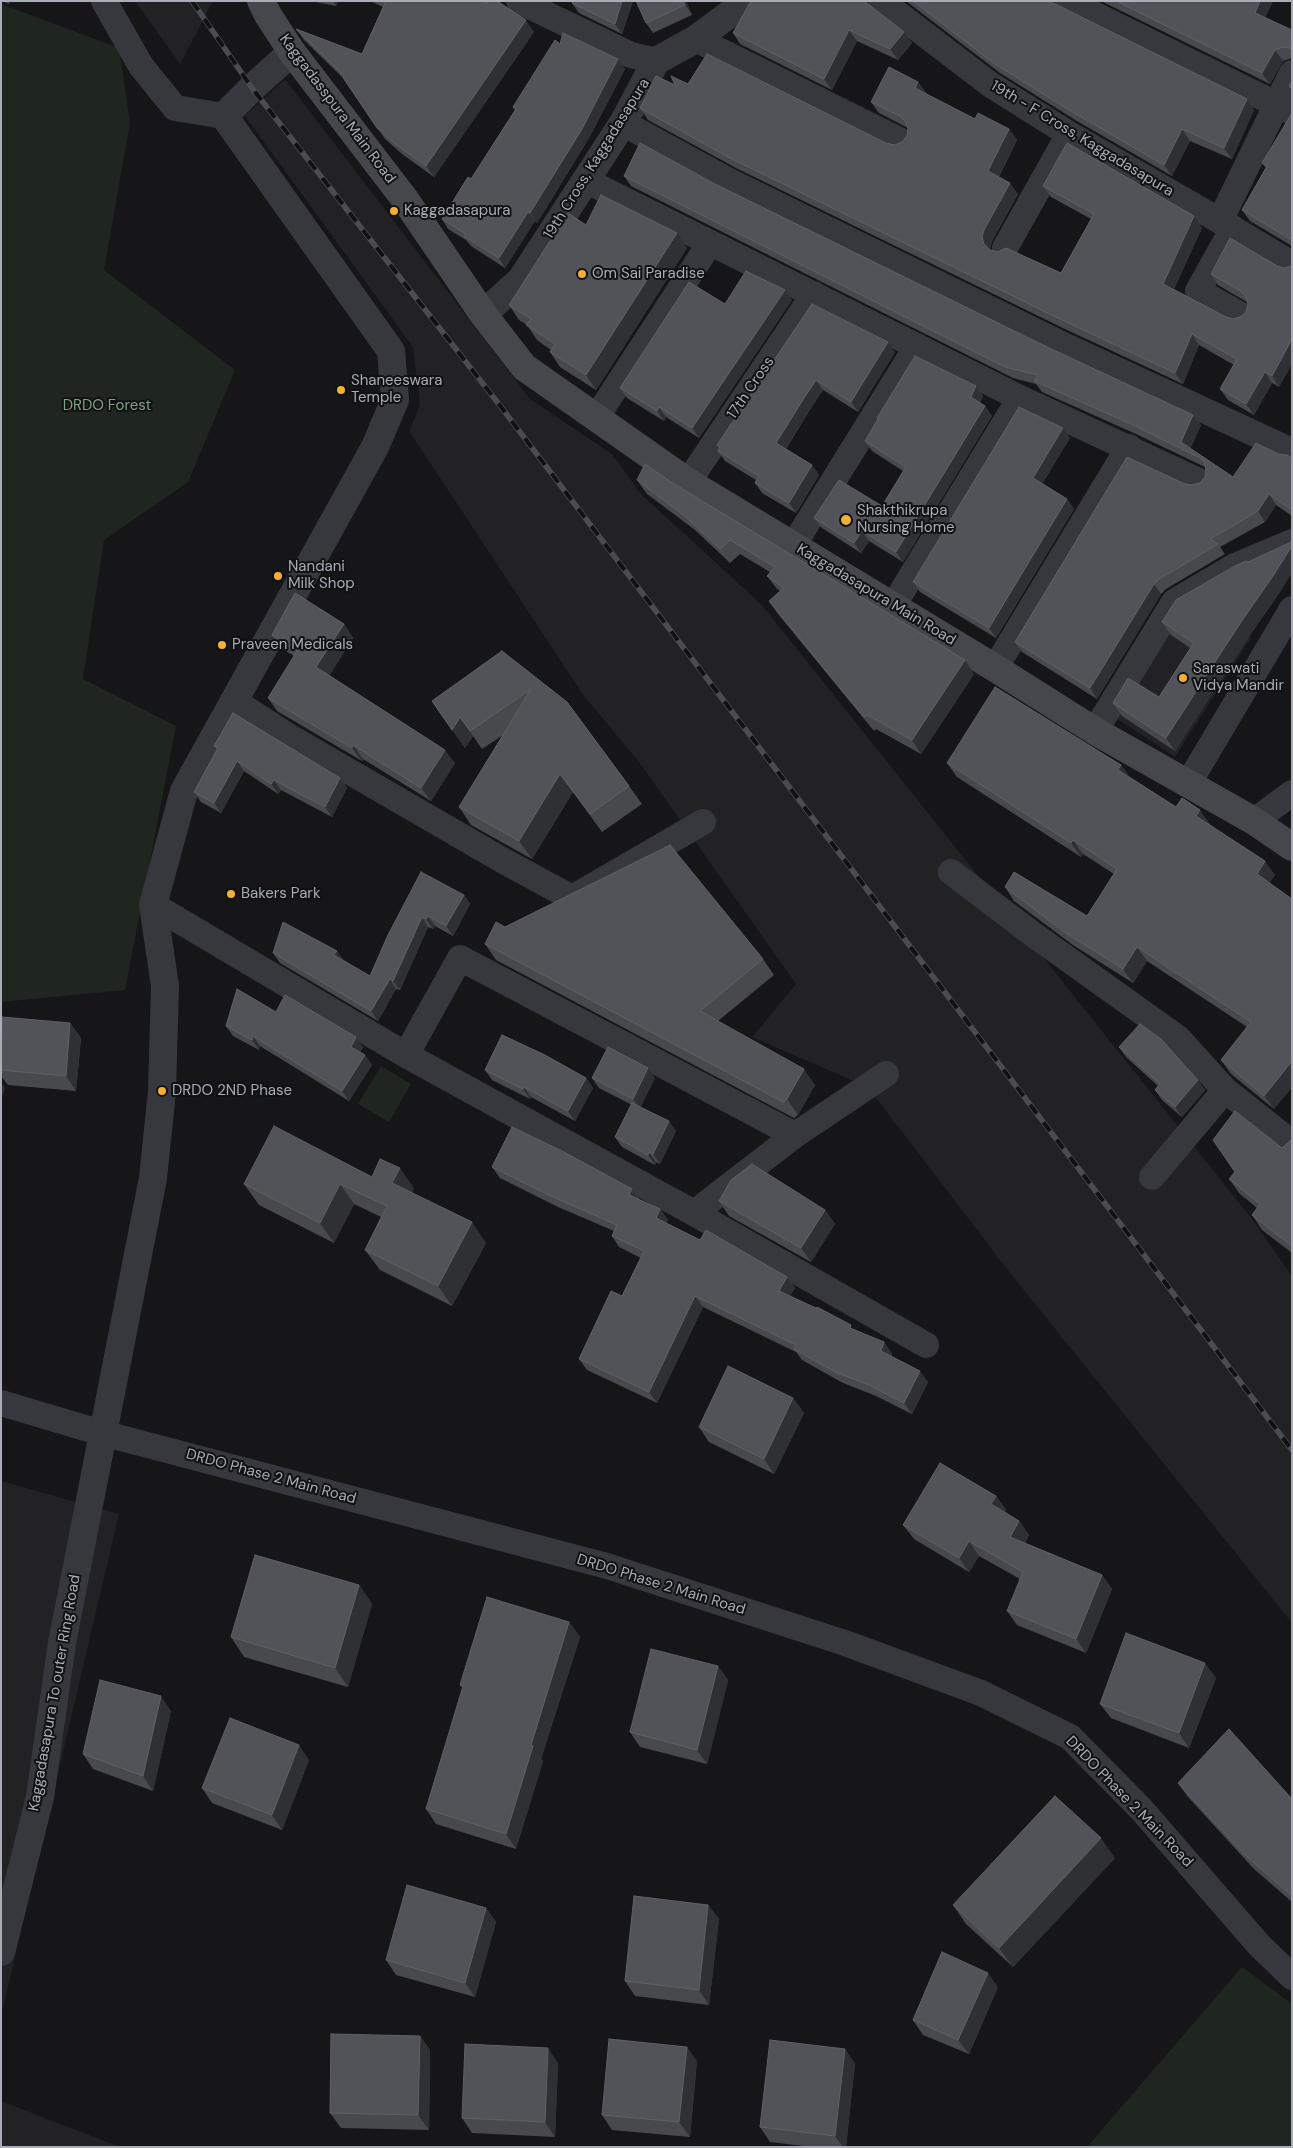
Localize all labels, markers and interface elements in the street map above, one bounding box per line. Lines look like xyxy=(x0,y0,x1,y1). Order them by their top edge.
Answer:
street label: Kaggadasspura Main Road xyxy=(275,31,399,187)
street label: 19th Cross, Kaggadasapura xyxy=(540,75,654,243)
street label: 19th - F Cross, Kaggadasapura xyxy=(987,77,1177,201)
place label: Kaggadasapura xyxy=(404,202,510,220)
marker: Kaggadasapura xyxy=(388,205,400,217)
place label: Om Sai Paradise xyxy=(592,265,705,283)
marker: Om Sai Paradise xyxy=(576,268,588,280)
street label: 17th Cross xyxy=(724,353,778,423)
place label: Shaneeswara Temple xyxy=(351,372,442,407)
marker: Shaneeswara Temple xyxy=(335,384,347,396)
park label: DRDO Forest xyxy=(63,397,151,415)
place label: Shakthikrupa Nursing Home xyxy=(857,502,955,537)
marker: Shakthikrupa Nursing Home xyxy=(839,513,853,527)
street label: Kaggadasapura Main Road xyxy=(793,540,959,650)
place label: Nandani Milk Shop xyxy=(288,558,355,593)
marker: Nandani Milk Shop xyxy=(272,570,284,582)
place label: Praveen Medicals xyxy=(232,636,353,654)
marker: Praveen Medicals xyxy=(216,639,228,651)
place label: Saraswati Vidya Mandir xyxy=(1193,660,1284,695)
marker: Saraswati Vidya Mandir xyxy=(1177,672,1189,684)
place label: Bakers Park xyxy=(241,885,320,903)
marker: Bakers Park xyxy=(225,888,237,900)
place label: DRDO 2ND Phase xyxy=(172,1082,292,1100)
marker: DRDO 2ND Phase xyxy=(156,1085,168,1097)
street label: DRDO Phase 2 Main Road xyxy=(184,1446,358,1508)
street label: DRDO Phase 2 Main Road xyxy=(575,1551,747,1619)
street label: Kaggadasapura To outer Ring Road xyxy=(25,1573,85,1813)
street label: DRDO Phase 2 Main Road xyxy=(1062,1733,1196,1871)

